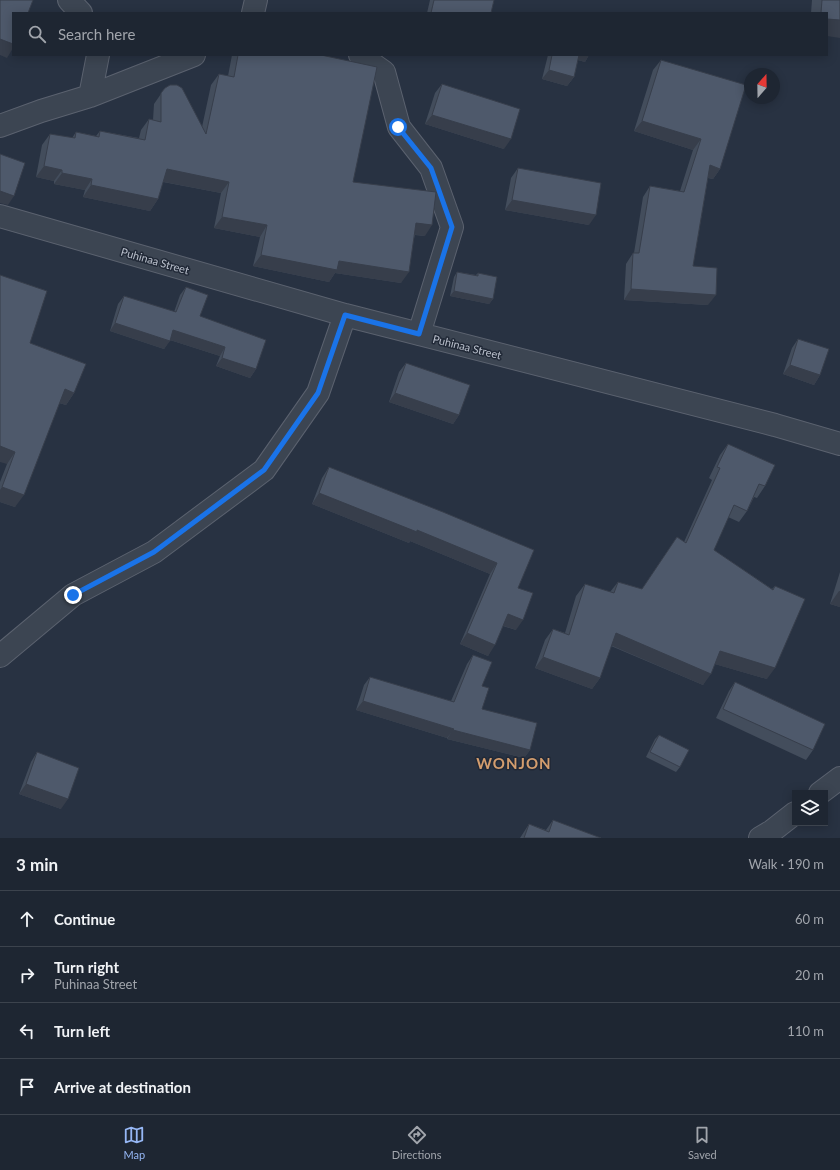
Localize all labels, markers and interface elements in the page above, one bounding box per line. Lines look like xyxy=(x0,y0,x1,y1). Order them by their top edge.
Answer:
search box xyxy=(12,12,828,56)
icon: search xyxy=(26,23,48,45)
text: Search here xyxy=(58,25,135,43)
north arrow xyxy=(744,68,780,104)
route start xyxy=(389,118,407,136)
street label: Puhinaa Street xyxy=(120,245,191,276)
street label: Puhinaa Street xyxy=(431,332,503,361)
route end xyxy=(64,586,82,604)
district label: WONJON xyxy=(476,754,552,772)
map controls xyxy=(792,790,828,826)
button: layers xyxy=(792,790,828,826)
text: 3 min xyxy=(16,854,58,875)
text: Walk · 190 m xyxy=(748,856,824,872)
icon: ahead xyxy=(16,908,38,930)
text: Continue xyxy=(54,910,115,928)
text: 60 m xyxy=(795,911,824,927)
text: Turn right xyxy=(54,958,119,976)
icon: right xyxy=(16,964,38,986)
text: 20 m xyxy=(795,967,824,983)
text: Puhinaa Street xyxy=(54,976,137,992)
icon: left xyxy=(16,1020,38,1042)
text: Turn left xyxy=(54,1022,110,1040)
text: 110 m xyxy=(787,1023,824,1039)
icon: arrive xyxy=(16,1076,38,1098)
text: Arrive at destination xyxy=(54,1078,191,1096)
tab: Map xyxy=(123,1124,145,1161)
tab: Directions xyxy=(392,1124,441,1161)
tab: Saved xyxy=(688,1124,717,1161)

